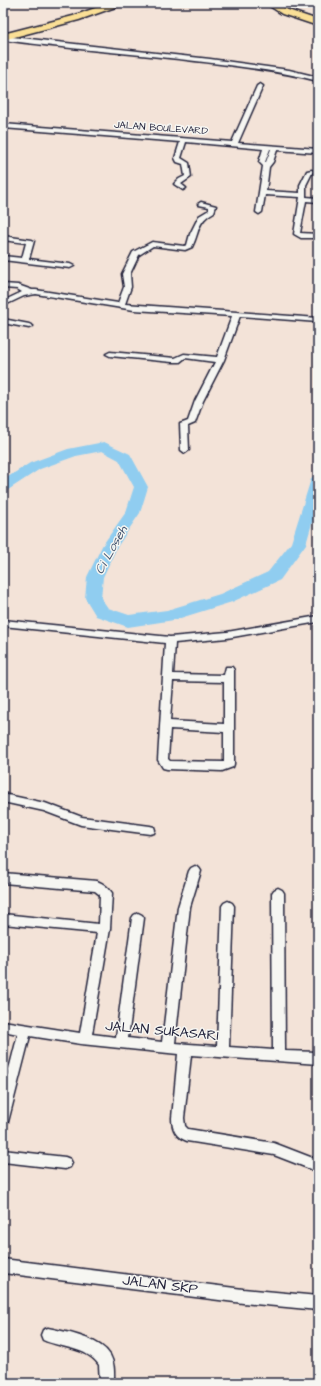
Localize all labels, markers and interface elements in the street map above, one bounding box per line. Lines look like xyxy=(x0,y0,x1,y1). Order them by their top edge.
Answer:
street label: JALAN BOULEVARD xyxy=(114,118,209,138)
water label: Ci Loseh xyxy=(90,522,132,577)
street label: JALAN SUKASARI xyxy=(104,1016,220,1046)
street label: JALAN SKP xyxy=(121,1270,199,1300)

